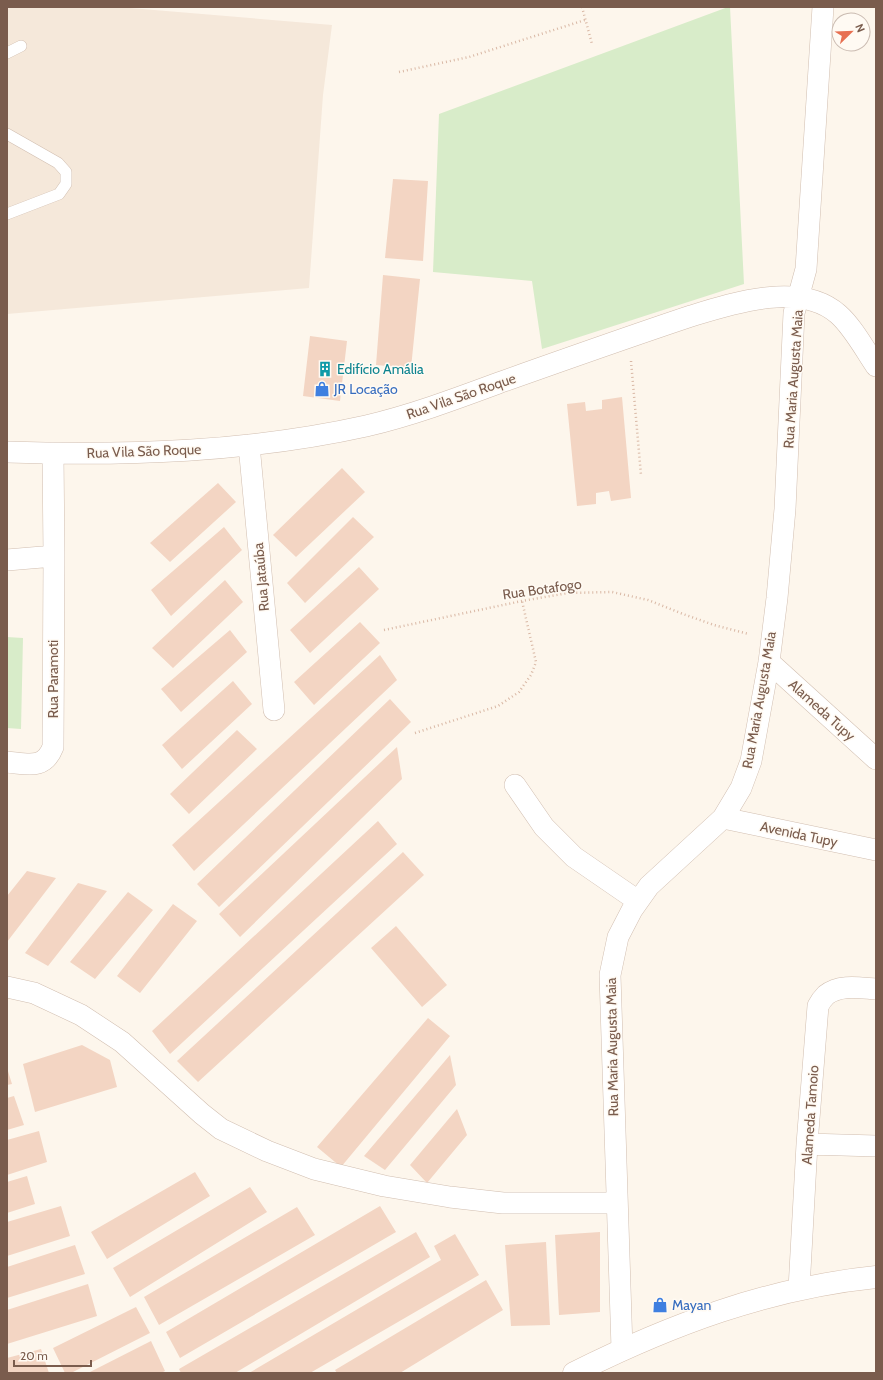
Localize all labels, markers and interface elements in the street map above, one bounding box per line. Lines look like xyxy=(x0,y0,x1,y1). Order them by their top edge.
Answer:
north arrow xyxy=(831,12,871,52)
text: N xyxy=(852,22,868,34)
street label: Rua Maria Augusta Maia xyxy=(779,309,807,449)
building icon: Edifício Amália xyxy=(316,360,334,378)
place label: Edifício Amália xyxy=(337,360,424,378)
street label: Rua Vila São Roque xyxy=(404,369,518,423)
shop icon: JR Locação xyxy=(313,380,331,398)
place label: JR Locação xyxy=(333,380,398,398)
street label: Rua Vila São Roque xyxy=(86,440,202,462)
street label: Rua Jataúba xyxy=(249,542,273,612)
street label: Rua Botafogo xyxy=(501,575,583,603)
street label: Rua Maria Augusta Maia xyxy=(738,630,780,770)
street label: Rua Paramoti xyxy=(44,640,62,718)
street label: Alameda Tupy xyxy=(785,675,859,745)
street label: Avenida Tupy xyxy=(759,817,839,851)
street label: Rua Maria Augusta Maia xyxy=(602,977,622,1117)
street label: Alameda Tamoio xyxy=(798,1064,822,1165)
shop icon: Mayan xyxy=(651,1296,669,1314)
place label: Mayan xyxy=(672,1296,711,1314)
scale bar xyxy=(14,1342,91,1368)
text: 20 m xyxy=(20,1348,48,1363)

